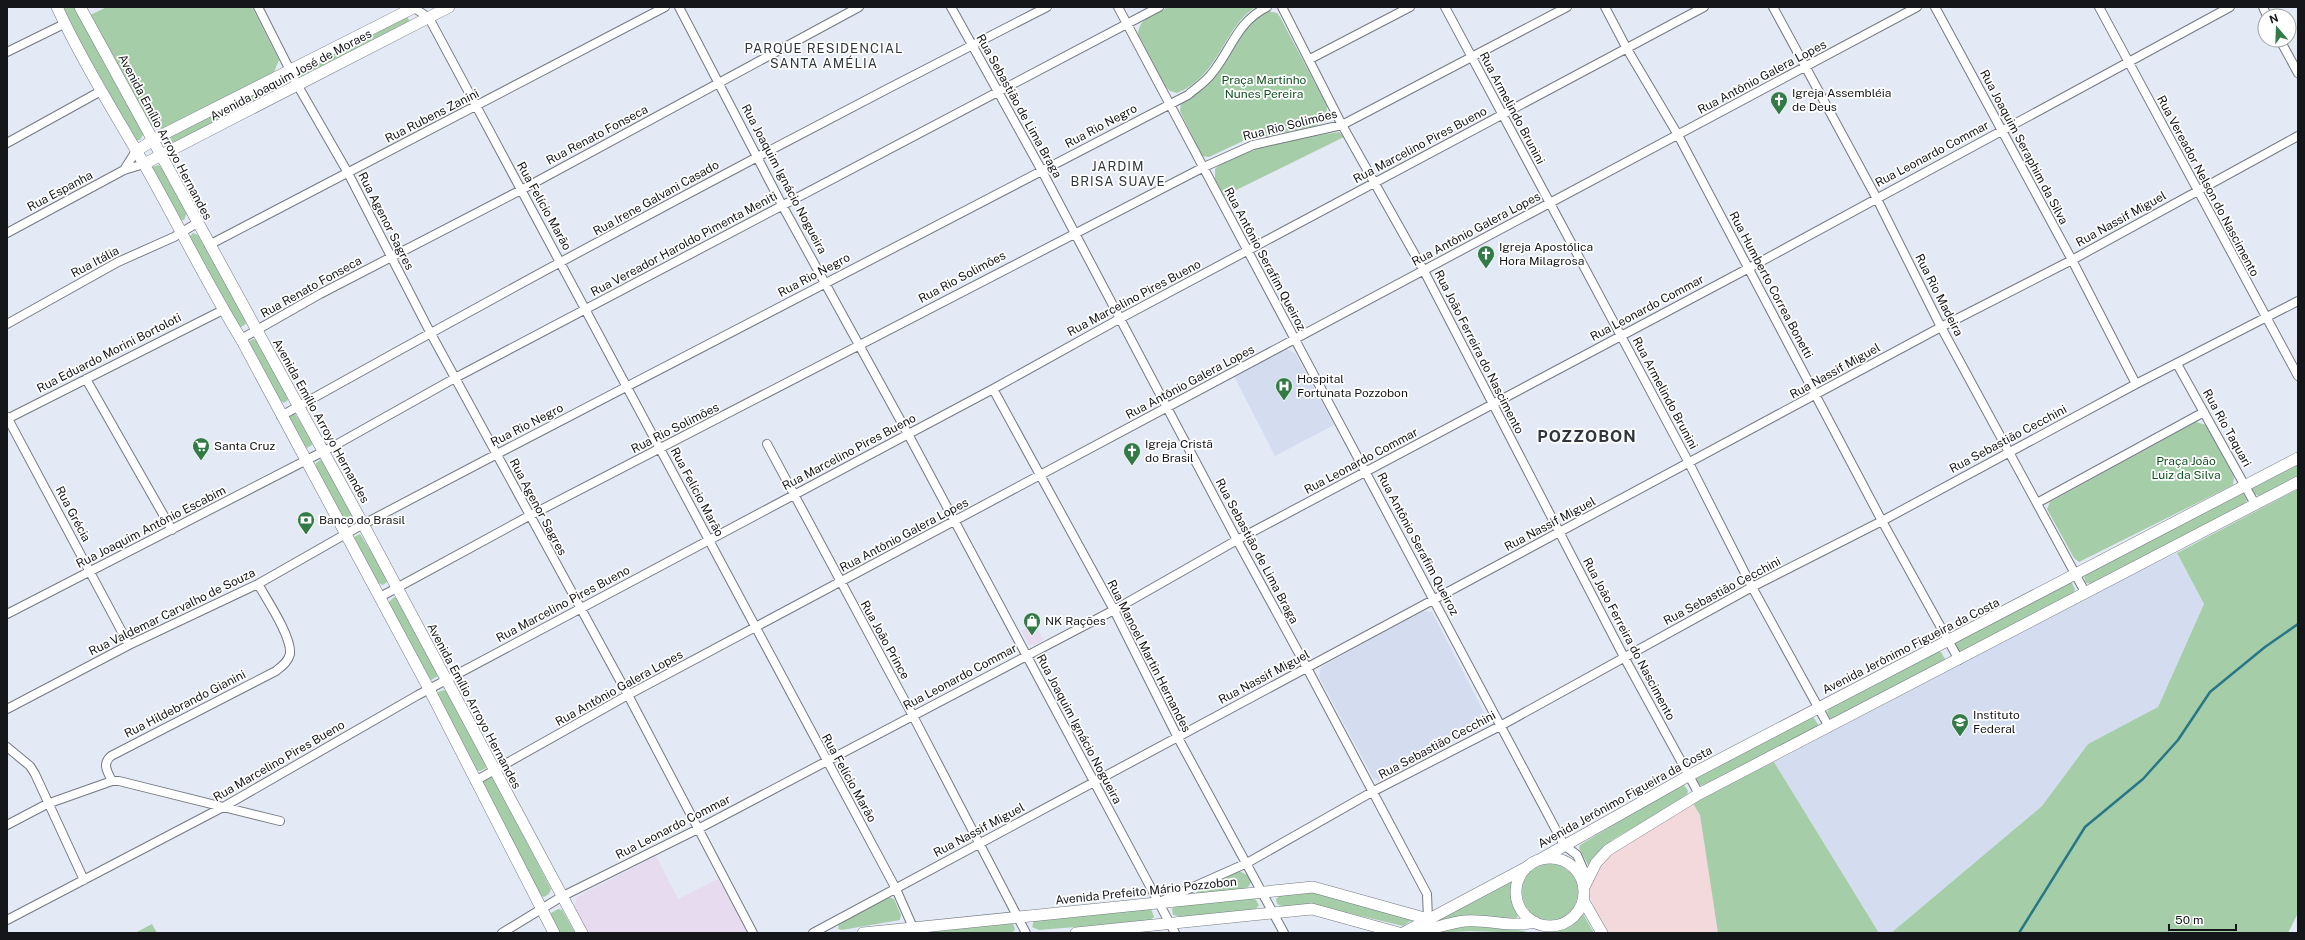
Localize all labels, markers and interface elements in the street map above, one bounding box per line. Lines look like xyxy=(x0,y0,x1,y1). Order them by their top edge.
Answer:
north arrow xyxy=(2257,8,2297,48)
text: N xyxy=(2268,11,2280,26)
street label: Avenida Joaquim José de Moraes xyxy=(208,26,374,124)
street label: Rua Sebastião de Lima Braga xyxy=(973,32,1065,180)
street label: Rua Antônio Galera Lopes xyxy=(1695,37,1829,117)
district label: PARQUE RESIDENCIAL SANTA AMÉLIA xyxy=(745,41,903,71)
street label: Rua Armelindo Brunini xyxy=(1476,50,1548,166)
street label: Avenida Emílio Arroyo Hernandes xyxy=(115,52,215,222)
street label: Rua Joaquim Seraphim da Silva xyxy=(1977,67,2071,227)
park label: Praça Martinho Nunes Pereira xyxy=(1222,73,1307,101)
street label: Rua Rubens Zanini xyxy=(383,86,481,146)
place label: Igreja Assembléia de Deus xyxy=(1792,86,1891,114)
church icon: Igreja Assembléia de Deus xyxy=(1769,90,1789,115)
street label: Rua Vereador Nelson do Nascimento xyxy=(2154,93,2262,279)
street label: Rua Rio Negro xyxy=(1063,101,1140,151)
street label: Rua Renato Fonseca xyxy=(544,102,650,168)
street label: Rua Joaquim Ignácio Nogueira xyxy=(739,102,829,256)
street label: Rua Marcelino Pires Bueno xyxy=(1351,104,1489,186)
street label: Rua Rio Solimões xyxy=(1241,107,1339,143)
street label: Rua Leonardo Commar xyxy=(1873,118,1992,190)
street label: Rua Irene Galvani Casado xyxy=(591,157,721,238)
street label: Rua Felício Marão xyxy=(514,159,574,253)
district label: JARDIM BRISA SUAVE xyxy=(1070,159,1166,189)
street label: Rua Espanha xyxy=(25,168,95,214)
street label: Rua Agenor Sagres xyxy=(355,170,417,272)
street label: Rua Antônio Serafim Queiroz xyxy=(1221,185,1309,333)
street label: Rua Nassif Miguel xyxy=(2073,188,2169,250)
street label: Rua Vereador Haroldo Pimenta Meniti xyxy=(588,189,780,299)
street label: Rua Antônio Galera Lopes xyxy=(1409,189,1543,269)
street label: Rua Humberto Correa Bonetti xyxy=(1726,209,1816,361)
place label: Igreja Apostólica Hora Milagrosa xyxy=(1499,240,1593,268)
street label: Rua Itália xyxy=(69,244,121,280)
church icon: Igreja Apostólica Hora Milagrosa xyxy=(1476,244,1496,269)
street label: Rua Rio Solimões xyxy=(916,248,1008,306)
street label: Rua Rio Negro xyxy=(776,250,853,300)
street label: Rua Rio Madeira xyxy=(1912,251,1966,339)
street label: Rua Renato Fonseca xyxy=(258,253,364,321)
street label: Rua Marcelino Pires Bueno xyxy=(1065,257,1203,339)
street label: Rua João Ferreira do Nascimento xyxy=(1431,268,1527,436)
street label: Rua Leonardo Commar xyxy=(1588,272,1707,344)
street label: Rua Eduardo Morini Bortoloti xyxy=(34,310,184,396)
street label: Rua Armelindo Brunini xyxy=(1629,335,1701,451)
street label: Avenida Emílio Arroyo Hernandes xyxy=(270,337,372,505)
street label: Rua Nassif Miguel xyxy=(1787,340,1883,402)
street label: Rua Antônio Galera Lopes xyxy=(1123,342,1257,422)
place label: Hospital Fortunata Pozzobon xyxy=(1297,372,1408,400)
hospital icon: Hospital Fortunata Pozzobon xyxy=(1274,376,1294,401)
street label: Rua Rio Taquari xyxy=(2200,387,2254,469)
street label: Rua Rio Solimões xyxy=(629,400,721,456)
street label: Rua Rio Negro xyxy=(488,401,566,449)
street label: Rua Sebastião Cecchini xyxy=(1947,402,2069,476)
street label: Rua Marcelino Pires Bueno xyxy=(780,411,918,493)
street label: Rua Leonardo Commar xyxy=(1302,425,1421,497)
district label: POZZOBON xyxy=(1537,427,1637,446)
supermarket icon: Santa Cruz xyxy=(191,436,211,461)
place label: Igreja Cristã do Brasil xyxy=(1145,437,1213,465)
place label: Santa Cruz xyxy=(214,439,275,453)
church icon: Igreja Cristã do Brasil xyxy=(1122,441,1142,466)
street label: Rua Felício Marão xyxy=(668,445,726,539)
park label: Praça João Luiz da Silva xyxy=(2151,454,2221,482)
street label: Rua Agenor Sagres xyxy=(507,456,569,558)
street label: Rua Antônio Serafim Queiroz xyxy=(1374,470,1462,618)
street label: Rua Sebastião de Lima Braga xyxy=(1213,476,1301,626)
street label: Rua Joaquim Antônio Escabim xyxy=(74,483,228,571)
street label: Rua Grécia xyxy=(53,484,93,544)
street label: Rua Nassif Miguel xyxy=(1502,494,1598,554)
street label: Rua Antônio Galera Lopes xyxy=(837,495,971,575)
bank icon: Banco do Brasil xyxy=(296,510,316,535)
place label: Banco do Brasil xyxy=(319,513,406,527)
street label: Rua Sebastião Cecchini xyxy=(1661,554,1783,628)
street label: Rua João Ferreira do Nascimento xyxy=(1580,555,1678,723)
street label: Rua Marcelino Pires Bueno xyxy=(494,563,632,645)
street label: Rua Valdemar Carvalho de Souza xyxy=(86,565,258,659)
street label: Rua Manoel Martin Hernandes xyxy=(1104,577,1194,735)
street label: Avenida Jerônimo Figueira da Costa xyxy=(1820,595,2002,697)
street label: Rua João Prince xyxy=(858,598,912,682)
shop icon: NK Rações xyxy=(1022,611,1042,636)
place label: NK Rações xyxy=(1045,614,1106,628)
street label: Avenida Emílio Arroyo Hernandes xyxy=(424,621,524,791)
street label: Rua Leonardo Commar xyxy=(901,641,1020,713)
street label: Rua Antônio Galera Lopes xyxy=(553,647,685,729)
street label: Rua Nassif Miguel xyxy=(1216,647,1312,707)
street label: Rua Joaquim Ignácio Nogueira xyxy=(1034,652,1124,806)
street label: Rua Hildebrando Gianini xyxy=(122,667,248,741)
street label: Rua Sebastião Cecchini xyxy=(1376,708,1498,782)
place label: Instituto Federal xyxy=(1973,708,2020,736)
school or university icon: Instituto Federal xyxy=(1950,712,1970,737)
street label: Rua Marcelino Pires Bueno xyxy=(211,718,347,804)
street label: Rua Felício Marão xyxy=(819,731,879,825)
street label: Avenida Jerônimo Figueira da Costa xyxy=(1535,743,1715,851)
street label: Rua Leonardo Commar xyxy=(613,792,733,862)
street label: Rua Nassif Miguel xyxy=(931,800,1027,860)
street label: Avenida Prefeito Mário Pozzobon xyxy=(1055,874,1238,907)
scale bar xyxy=(2169,906,2236,932)
text: 50 m xyxy=(2175,913,2203,927)

